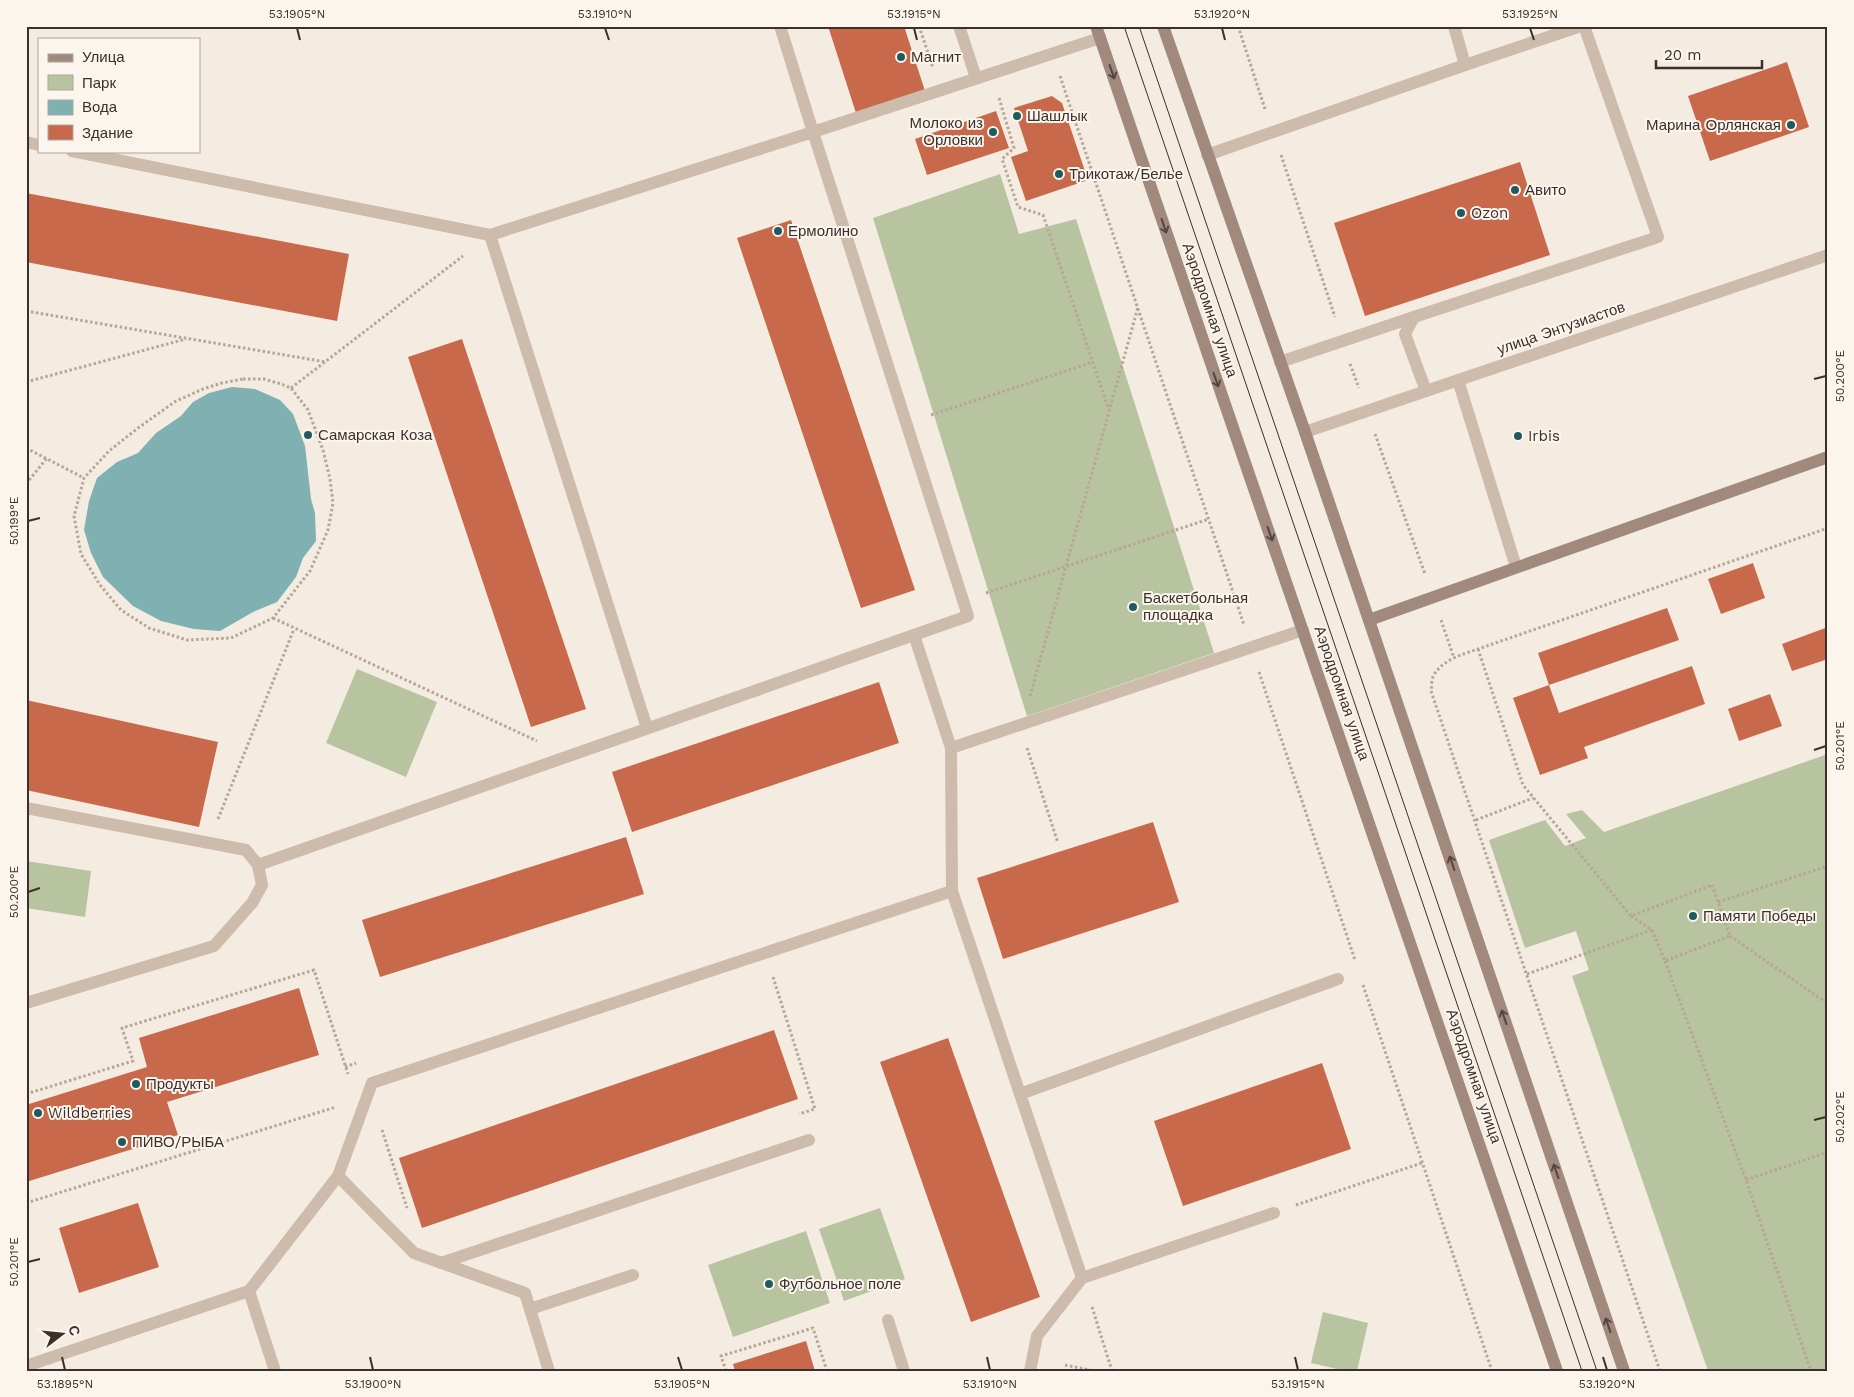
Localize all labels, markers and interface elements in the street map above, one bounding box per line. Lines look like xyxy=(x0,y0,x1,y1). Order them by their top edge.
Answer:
text: 53.1905°N xyxy=(269,7,325,21)
text: 53.1910°N xyxy=(578,7,632,21)
text: 53.1915°N xyxy=(887,7,941,21)
text: 53.1920°N xyxy=(1194,7,1250,21)
text: 53.1925°N xyxy=(1502,7,1558,21)
legend xyxy=(38,38,200,152)
scale bar xyxy=(1656,38,1763,70)
text: 20 m xyxy=(1664,46,1702,64)
text: Улица xyxy=(82,48,125,66)
place label: Магнит xyxy=(911,48,961,66)
marker: Магнит xyxy=(895,51,907,63)
one-way arrow xyxy=(1108,64,1117,80)
text: Парк xyxy=(82,74,116,92)
text: Вода xyxy=(82,98,118,116)
place label: Шашлык xyxy=(1027,107,1088,125)
marker: Шашлык xyxy=(1011,110,1023,122)
place label: Молоко из Орловки xyxy=(910,114,983,149)
place label: Марина Орлянская xyxy=(1646,116,1781,134)
marker: Марина Орлянская xyxy=(1785,119,1797,131)
text: Здание xyxy=(82,124,133,142)
marker: Молоко из Орловки xyxy=(987,126,999,138)
place label: Трикотаж/Белье xyxy=(1069,165,1183,183)
marker: Трикотаж/Белье xyxy=(1053,168,1065,180)
place label: Авито xyxy=(1525,181,1566,199)
marker: Авито xyxy=(1509,184,1521,196)
place label: Ozon xyxy=(1471,204,1508,222)
marker: Ozon xyxy=(1455,207,1467,219)
one-way arrow xyxy=(1160,218,1169,234)
place label: Ермолино xyxy=(788,222,858,240)
marker: Ермолино xyxy=(772,225,784,237)
street label: Аэродромная улица xyxy=(1179,240,1242,380)
street label: улица Энтузиастов xyxy=(1495,298,1627,358)
text: 50.200°E xyxy=(1833,349,1847,402)
one-way arrow xyxy=(1212,372,1222,388)
place label: Самарская Коза xyxy=(318,426,433,444)
place label: Irbis xyxy=(1528,427,1560,445)
marker: Самарская Коза xyxy=(302,429,314,441)
marker: Irbis xyxy=(1512,430,1524,442)
text: 50.199°E xyxy=(7,496,21,545)
one-way arrow xyxy=(1266,525,1275,541)
place label: Баскетбольная площадка xyxy=(1143,589,1248,624)
marker: Баскетбольная площадка xyxy=(1127,601,1139,613)
street label: Аэродромная улица xyxy=(1311,623,1374,763)
text: 50.201°E xyxy=(1833,721,1847,771)
one-way arrow xyxy=(1447,855,1457,871)
text: 50.200°E xyxy=(7,865,21,918)
place label: Памяти Победы xyxy=(1703,907,1816,925)
marker: Памяти Победы xyxy=(1687,910,1699,922)
street label: Аэродромная улица xyxy=(1443,1006,1506,1146)
one-way arrow xyxy=(1499,1009,1509,1025)
place label: Продукты xyxy=(146,1075,214,1093)
marker: Продукты xyxy=(130,1078,142,1090)
text: 50.202°E xyxy=(1833,1091,1847,1143)
place label: Wildberries xyxy=(48,1104,131,1122)
marker: Wildberries xyxy=(32,1107,44,1119)
place label: ПИВО/РЫБА xyxy=(132,1133,224,1151)
marker: ПИВО/РЫБА xyxy=(116,1136,128,1148)
one-way arrow xyxy=(1551,1163,1561,1179)
text: 50.201°E xyxy=(7,1237,21,1287)
place label: Футбольное поле xyxy=(779,1275,901,1293)
marker: Футбольное поле xyxy=(763,1278,775,1290)
north arrow xyxy=(38,1310,88,1360)
one-way arrow xyxy=(1603,1317,1613,1333)
text: С xyxy=(65,1323,84,1337)
text: 53.1895°N xyxy=(37,1377,93,1391)
text: 53.1900°N xyxy=(344,1377,402,1391)
text: 53.1905°N xyxy=(654,1377,710,1391)
text: 53.1910°N xyxy=(963,1377,1017,1391)
text: 53.1915°N xyxy=(1271,1377,1325,1391)
text: 53.1920°N xyxy=(1579,1377,1635,1391)

